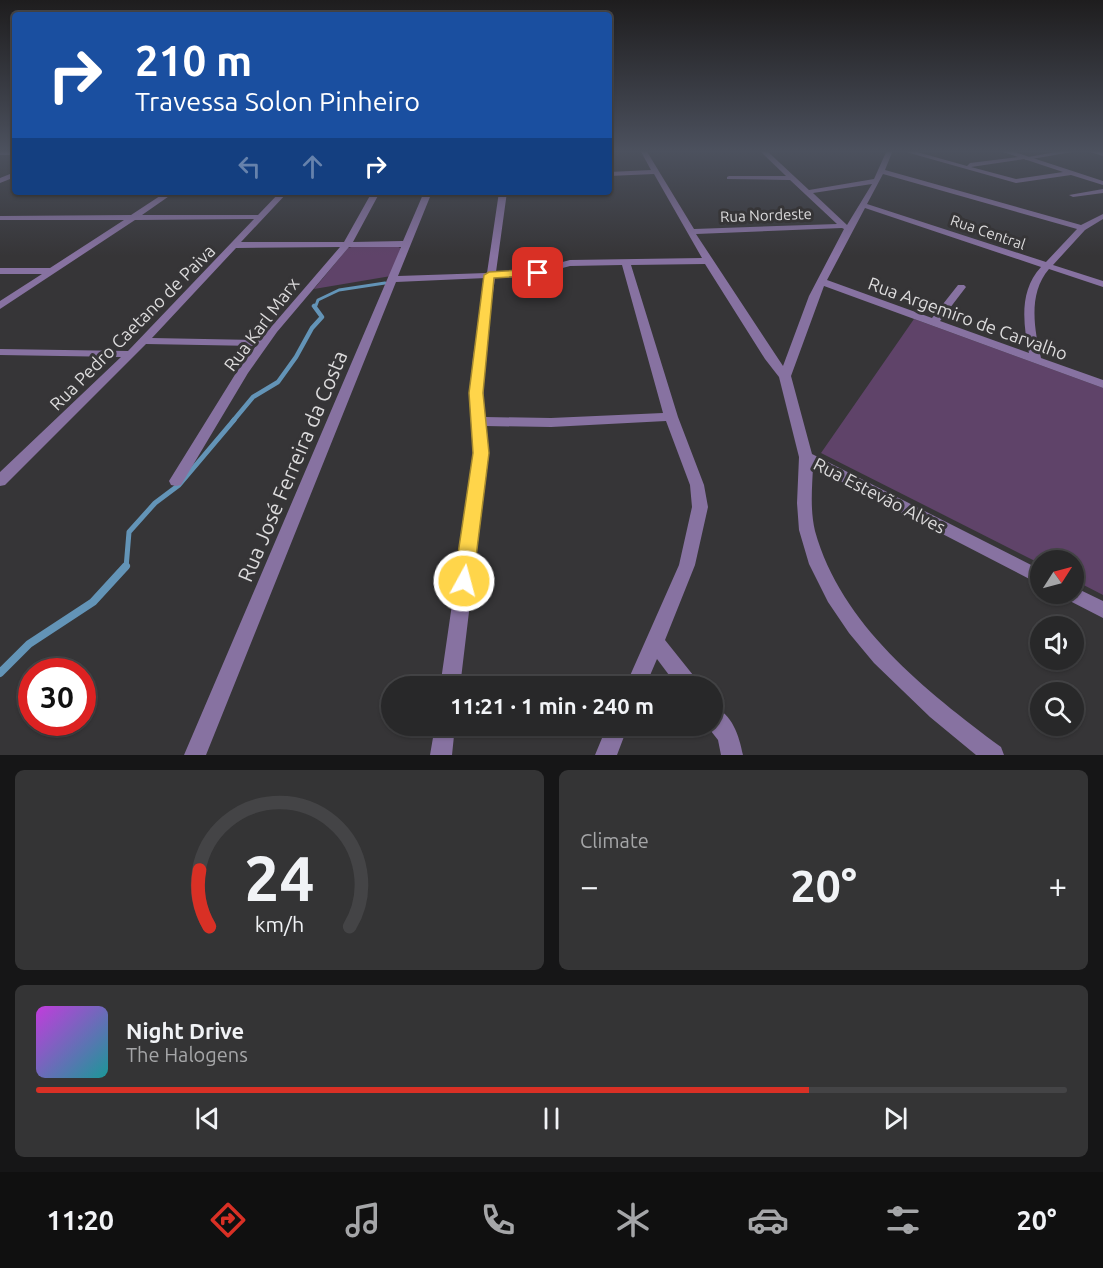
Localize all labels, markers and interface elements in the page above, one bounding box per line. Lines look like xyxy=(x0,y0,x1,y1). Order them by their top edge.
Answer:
icon: right xyxy=(36,36,114,114)
text: 210 m xyxy=(135,37,252,84)
text: Travessa Solon Pinheiro xyxy=(135,86,420,116)
icon: left xyxy=(233,150,266,183)
icon: ahead xyxy=(296,150,329,183)
icon: right xyxy=(359,150,392,183)
street label: Rua Nordeste xyxy=(720,205,812,225)
street label: Rua Central xyxy=(948,211,1028,253)
street label: Rua Pedro Caetano de Paiva xyxy=(45,240,219,414)
pin xyxy=(512,247,563,298)
icon: arrive xyxy=(521,256,554,289)
street label: Rua Karl Marx xyxy=(219,273,303,375)
street label: Rua Argemiro de Carvalho xyxy=(866,273,1070,363)
street label: Rua José Ferreira da Costa xyxy=(232,347,352,585)
street label: Rua Estevão Alves xyxy=(811,453,949,537)
position arrow xyxy=(432,549,496,613)
north arrow xyxy=(1030,550,1084,604)
map controls xyxy=(1030,550,1084,736)
button: sound xyxy=(1030,616,1084,670)
speed limit sign: 30 xyxy=(18,658,96,736)
button: search xyxy=(1030,682,1084,736)
text: 11:21 · 1 min · 240 m xyxy=(450,693,654,718)
text: Climate xyxy=(580,829,649,852)
text: 24 xyxy=(244,843,315,913)
text: 20° xyxy=(790,860,857,911)
text: − xyxy=(580,867,599,904)
text: + xyxy=(1048,867,1067,904)
text: km/h xyxy=(255,912,304,936)
text: Night Drive xyxy=(126,1018,244,1043)
text: The Halogens xyxy=(126,1043,248,1066)
icon: previous xyxy=(191,1102,224,1135)
icon: pause xyxy=(535,1102,568,1135)
icon: next xyxy=(879,1102,912,1135)
icon: directions xyxy=(207,1199,249,1241)
icon: music xyxy=(342,1199,384,1241)
icon: phone xyxy=(477,1199,519,1241)
icon: climate xyxy=(612,1199,654,1241)
icon: car xyxy=(747,1199,789,1241)
icon: filters xyxy=(882,1199,924,1241)
text: 11:20 xyxy=(46,1205,114,1235)
text: 20° xyxy=(1016,1205,1056,1235)

